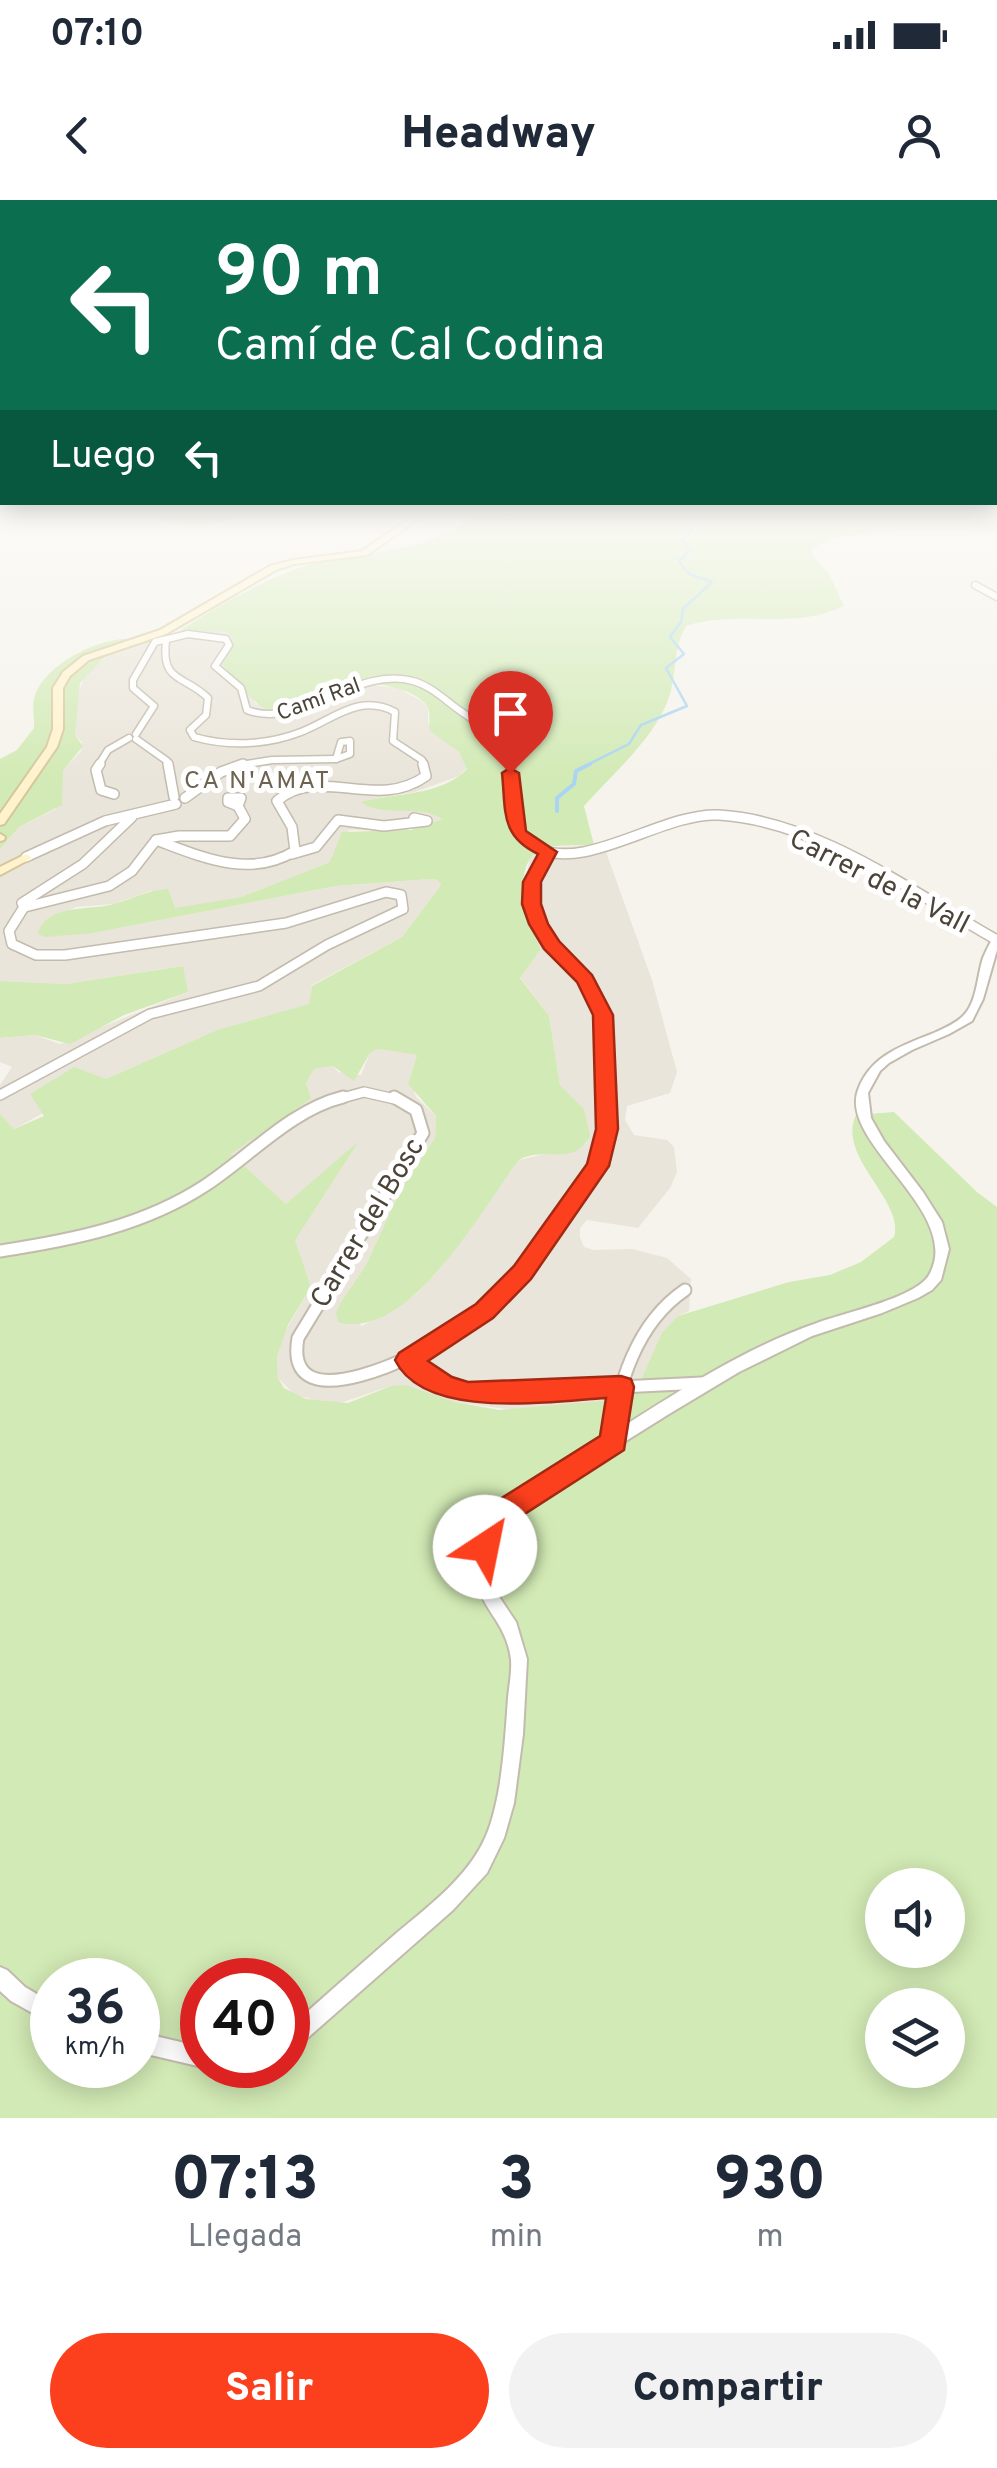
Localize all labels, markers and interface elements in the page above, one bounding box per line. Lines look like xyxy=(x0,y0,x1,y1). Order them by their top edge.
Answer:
text: 07:10 xyxy=(50,11,144,60)
text: Headway xyxy=(401,107,596,164)
icon: back xyxy=(50,108,105,163)
icon: person xyxy=(892,108,947,163)
text: 90 m xyxy=(215,232,383,321)
icon: left xyxy=(50,240,180,370)
text: Camí de Cal Codina xyxy=(215,319,605,376)
icon: left xyxy=(176,430,231,485)
text: Luego xyxy=(50,433,156,482)
pin xyxy=(468,671,553,774)
street label: Camí Ral xyxy=(273,673,364,728)
icon: arrive xyxy=(483,686,538,741)
district label: CA N'AMAT xyxy=(184,766,332,798)
street label: Carrer de la Vall xyxy=(782,822,975,944)
street label: Carrer del Bosc xyxy=(304,1132,434,1315)
position arrow xyxy=(433,1495,537,1599)
map controls xyxy=(865,1868,965,2088)
button: sound xyxy=(865,1868,965,1968)
speed limit sign: 40 xyxy=(180,1958,310,2088)
text: 36 xyxy=(65,1979,125,2042)
button: layers xyxy=(865,1988,965,2088)
text: km/h xyxy=(65,2032,125,2064)
text: 07:13 xyxy=(171,2145,319,2221)
text: 3 xyxy=(498,2145,534,2221)
text: 930 xyxy=(714,2145,826,2221)
text: Llegada xyxy=(188,2218,302,2258)
text: min xyxy=(490,2218,543,2258)
text: m xyxy=(756,2218,784,2258)
button: Salir xyxy=(50,2333,489,2448)
button: Compartir xyxy=(509,2333,947,2448)

